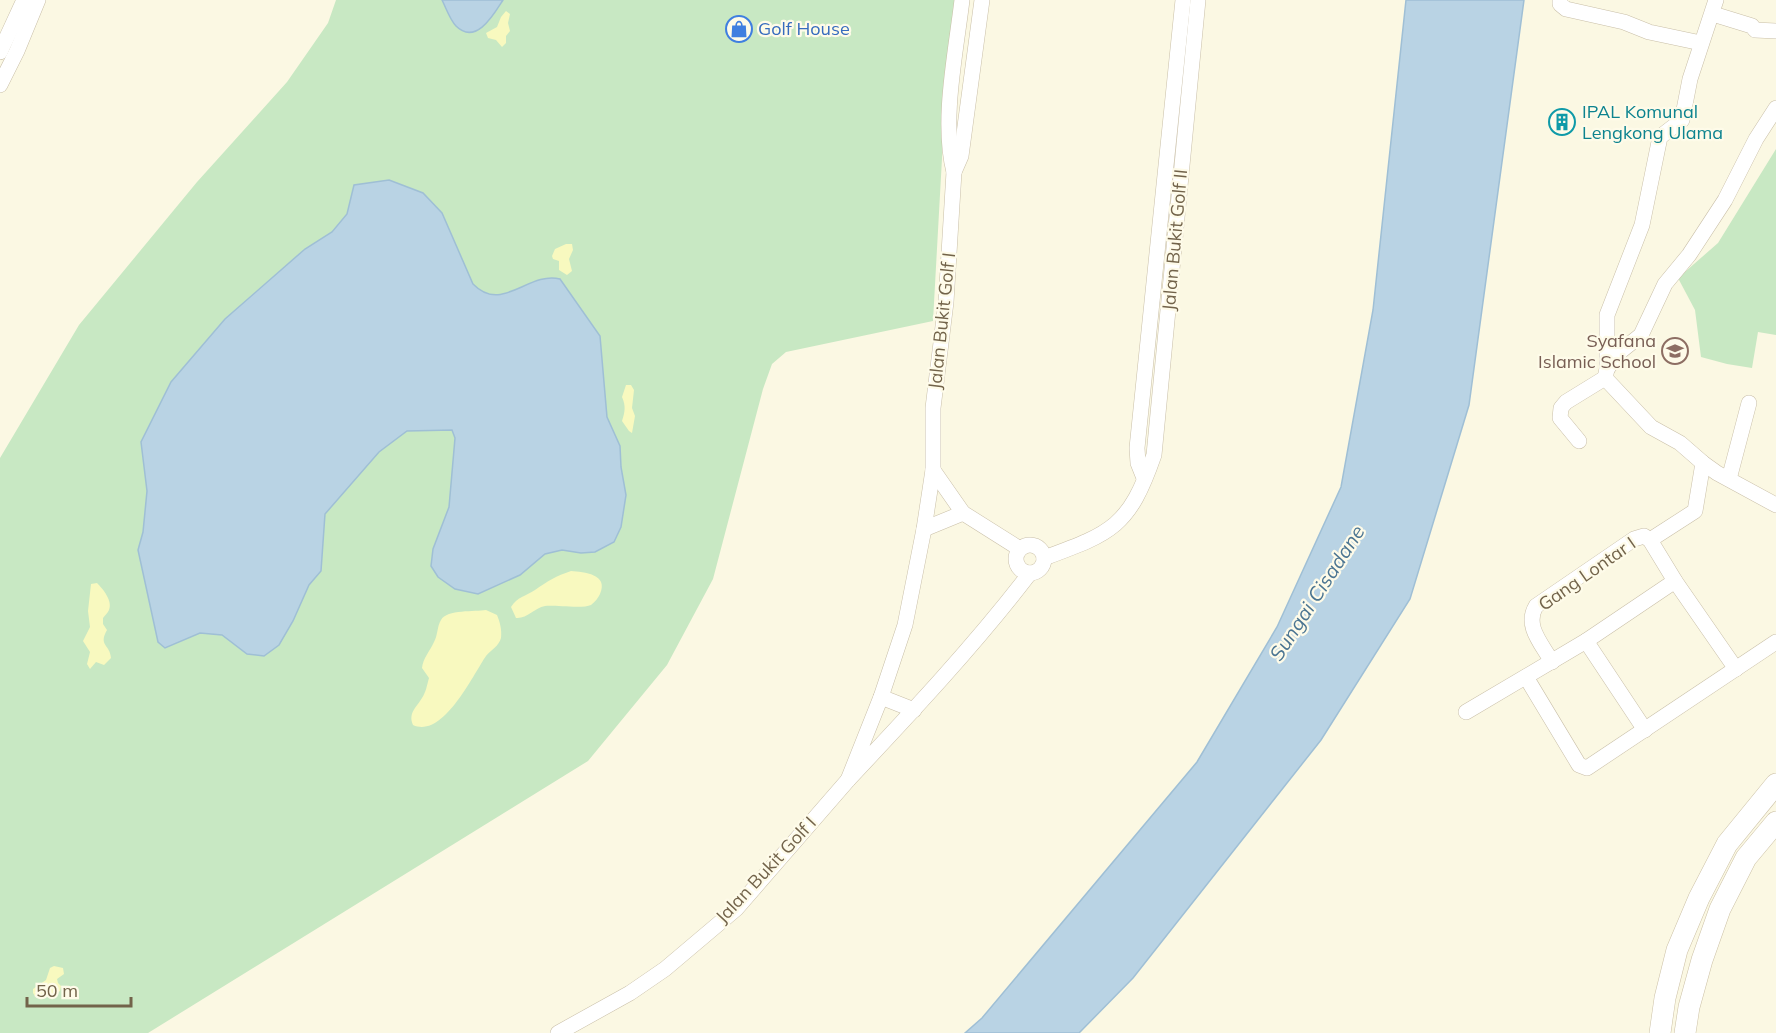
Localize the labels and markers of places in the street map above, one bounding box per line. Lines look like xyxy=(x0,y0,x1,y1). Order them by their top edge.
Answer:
shop icon: Golf House xyxy=(724,14,754,44)
place label: Golf House xyxy=(758,17,850,40)
place label: IPAL Komunal Lengkong Ulama xyxy=(1582,100,1723,144)
building icon: IPAL Komunal Lengkong Ulama xyxy=(1547,107,1577,137)
place label: Syafana Islamic School xyxy=(1538,329,1656,373)
school or university icon: Syafana Islamic School xyxy=(1660,336,1690,366)

